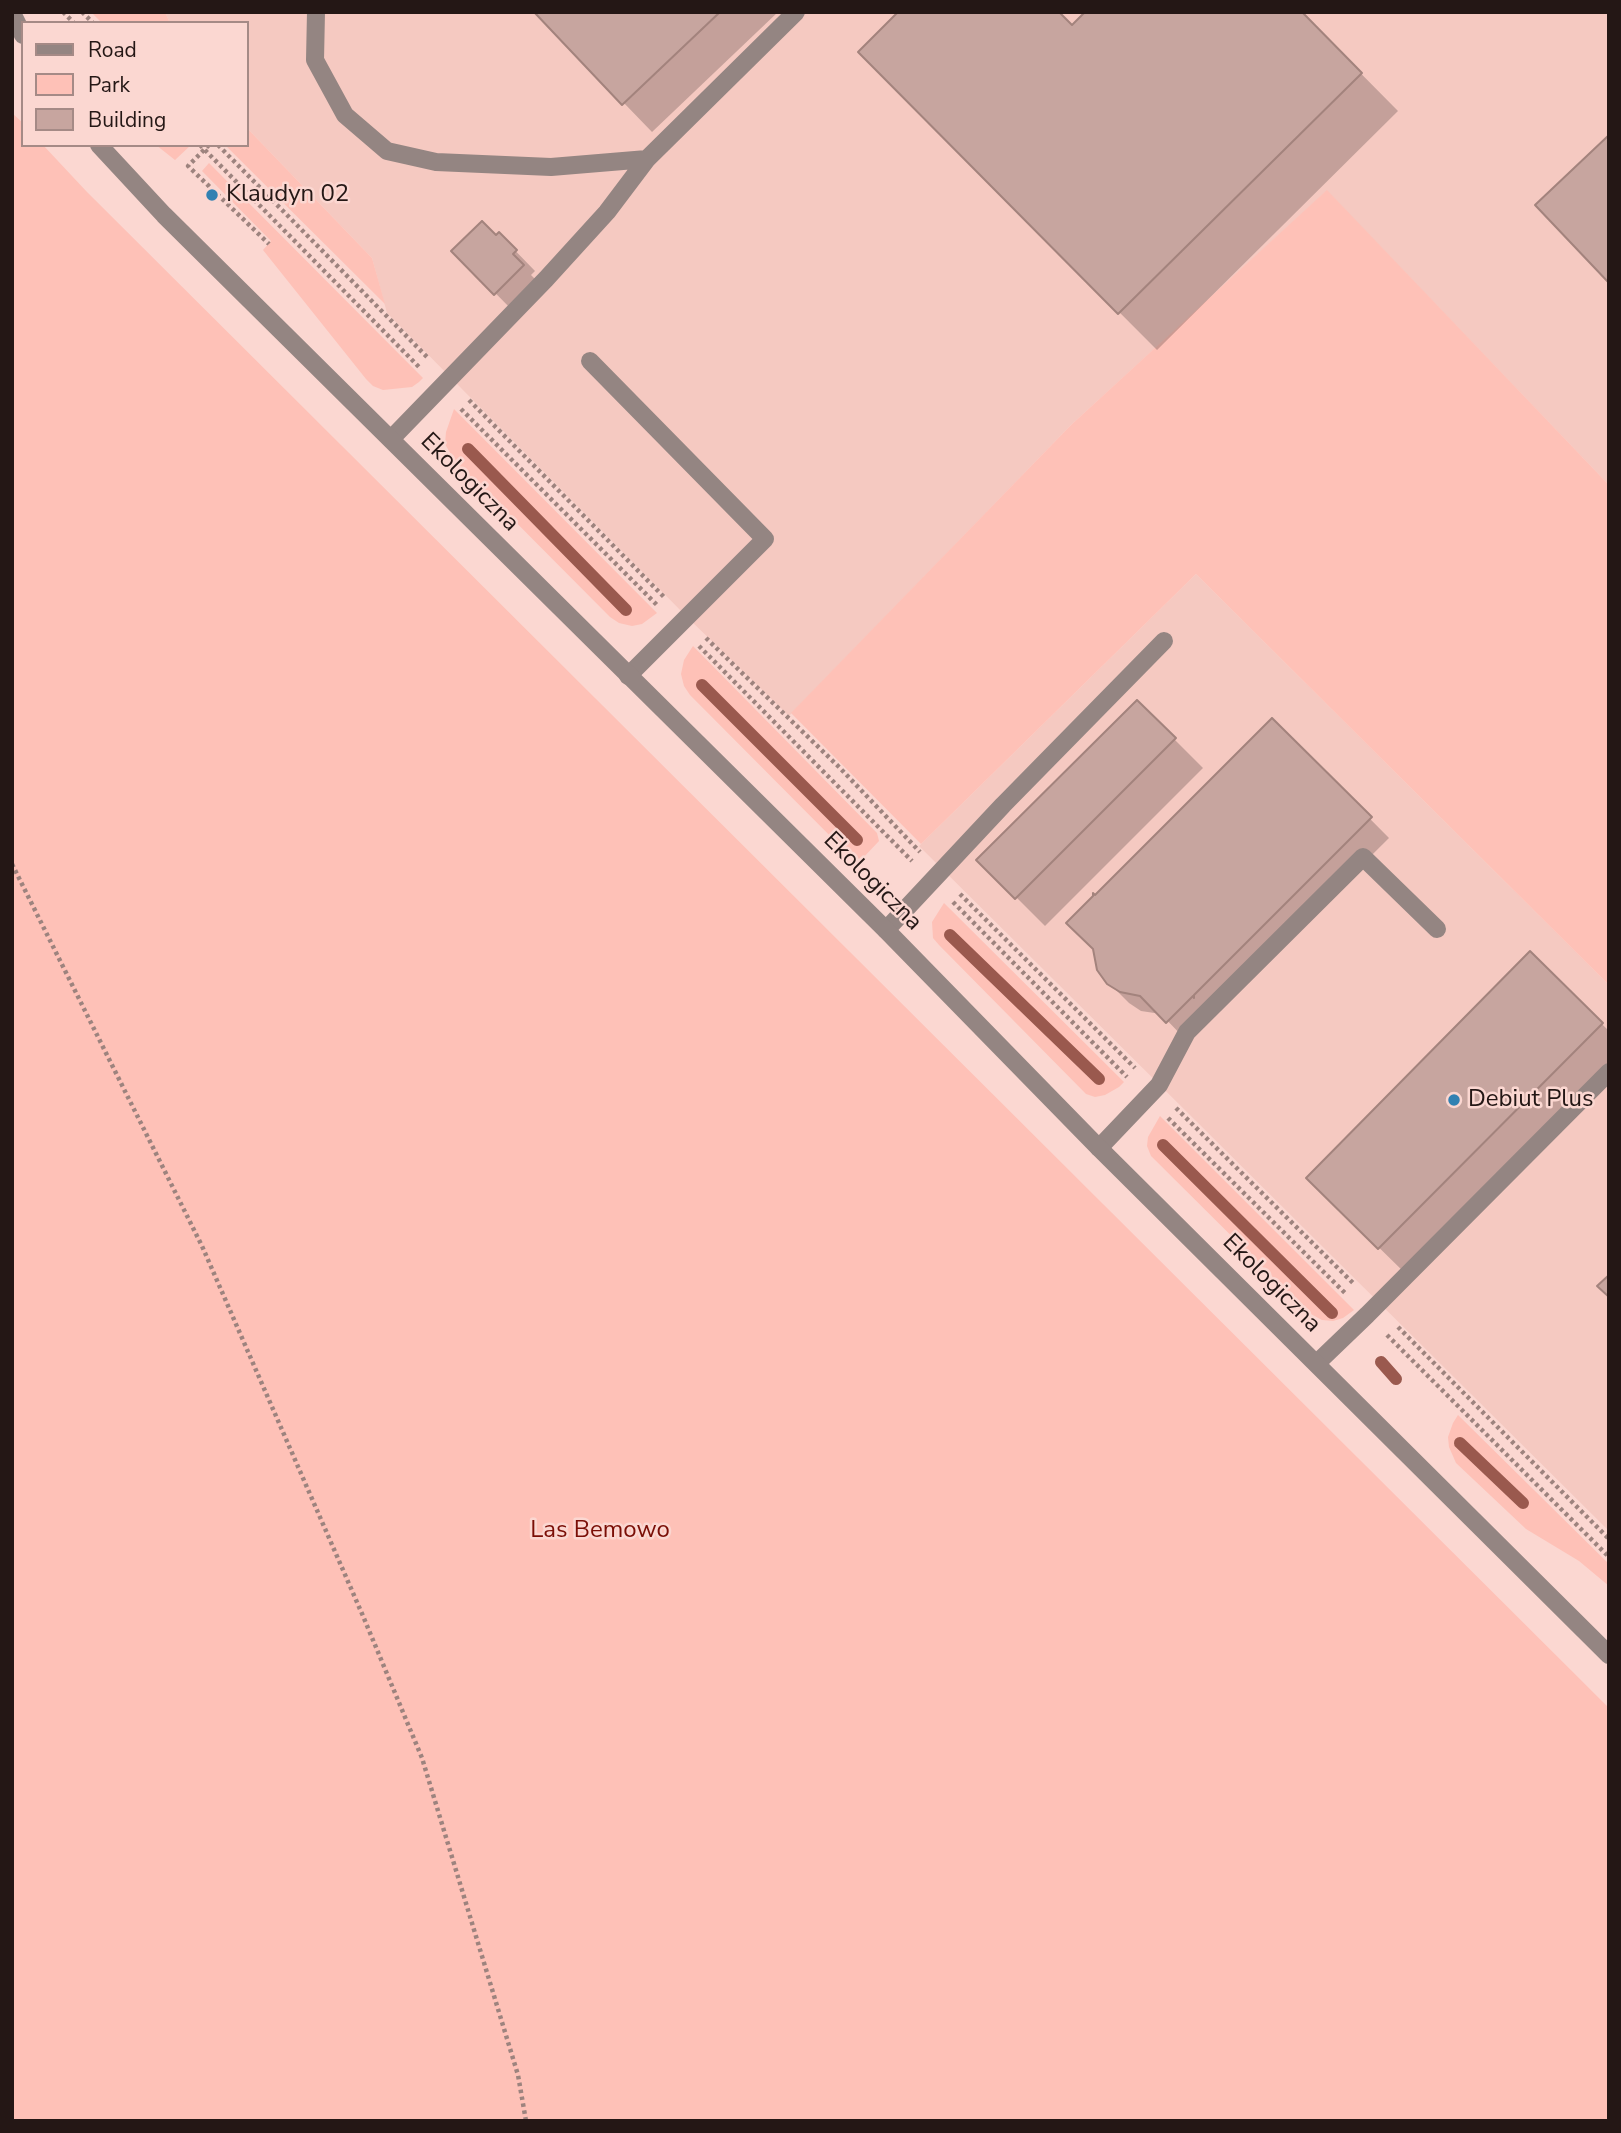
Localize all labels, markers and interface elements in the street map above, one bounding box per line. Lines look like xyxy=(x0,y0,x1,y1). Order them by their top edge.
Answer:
legend xyxy=(21,21,248,147)
text: Road xyxy=(88,36,137,64)
text: Park xyxy=(88,71,130,99)
text: Building xyxy=(88,106,166,134)
place label: Klaudyn 02 xyxy=(226,181,349,209)
marker: Klaudyn 02 xyxy=(204,187,220,203)
street label: Ekologiczna xyxy=(414,428,524,538)
street label: Ekologiczna xyxy=(817,827,927,937)
place label: Debiut Plus xyxy=(1468,1086,1593,1114)
marker: Debiut Plus xyxy=(1446,1092,1462,1108)
street label: Ekologiczna xyxy=(1216,1229,1326,1339)
park label: Las Bemowo xyxy=(530,1517,670,1545)

